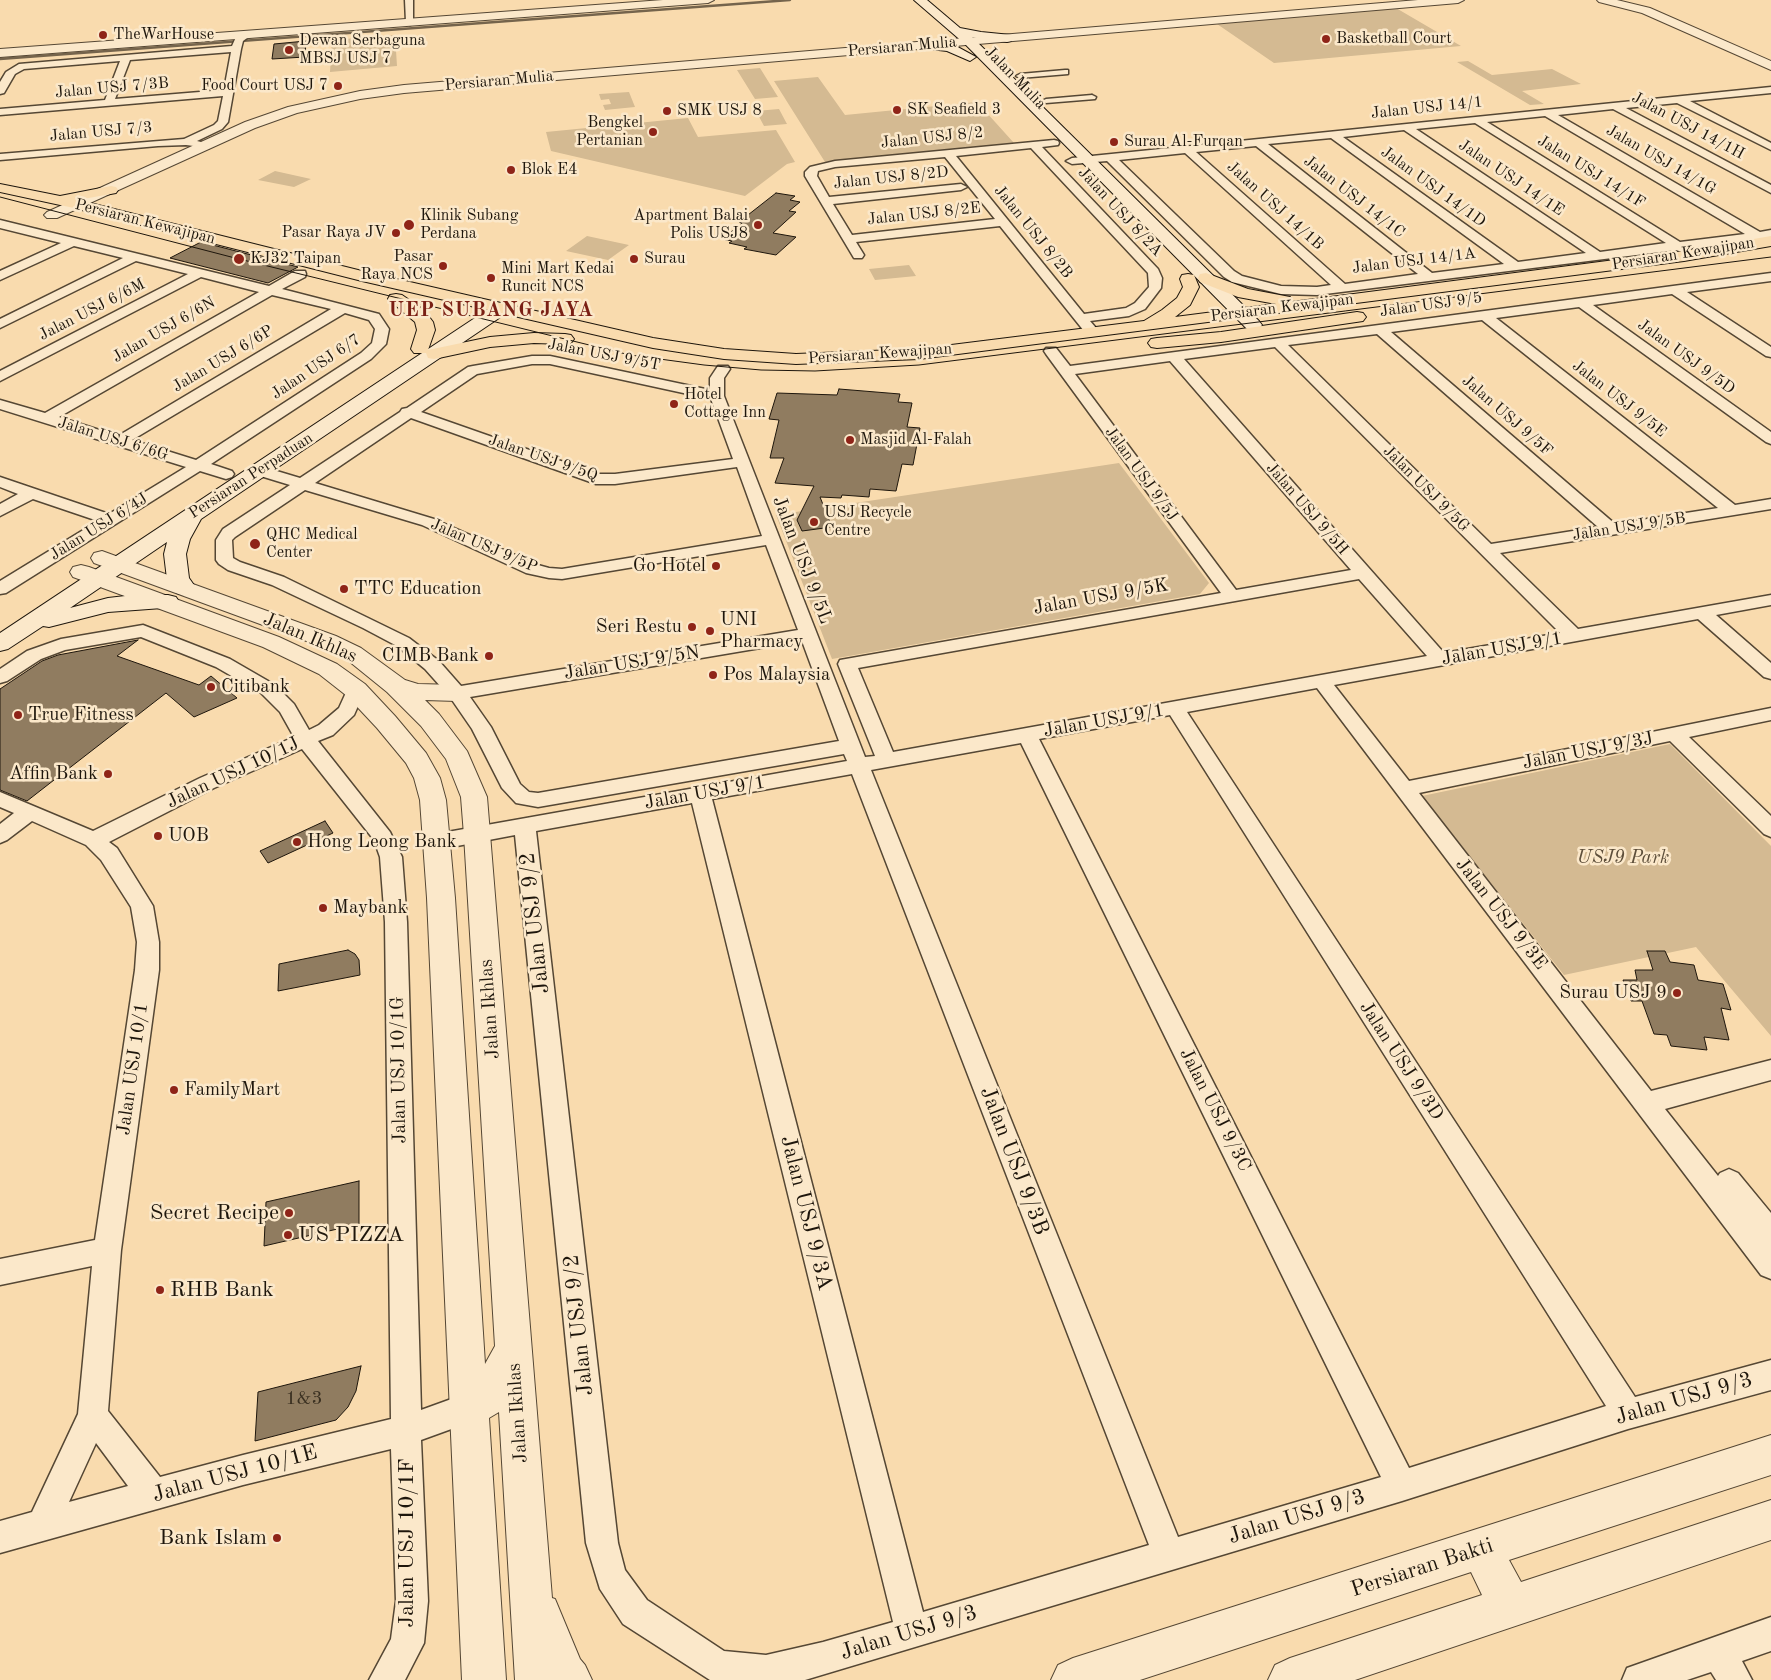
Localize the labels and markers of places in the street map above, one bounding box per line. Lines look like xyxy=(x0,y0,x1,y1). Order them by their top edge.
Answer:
place label: TheWarHouse xyxy=(113,25,214,45)
marker: TheWarHouse xyxy=(97,29,109,41)
place label: Basketball Court xyxy=(1336,29,1452,49)
place label: Dewan Serbaguna MBSJ USJ 7 xyxy=(299,31,425,69)
marker: Basketball Court xyxy=(1320,33,1332,45)
marker: Dewan Serbaguna MBSJ USJ 7 xyxy=(283,44,295,56)
place label: Food Court USJ 7 xyxy=(201,76,328,96)
marker: Food Court USJ 7 xyxy=(332,80,344,92)
place label: SK Seafield 3 xyxy=(907,100,1001,120)
place label: SMK USJ 8 xyxy=(677,101,762,121)
marker: SK Seafield 3 xyxy=(891,104,903,116)
marker: SMK USJ 8 xyxy=(661,105,673,117)
place label: Bengkel Pertanian xyxy=(576,113,643,151)
marker: Bengkel Pertanian xyxy=(647,126,659,138)
place label: Surau Al-Furqan xyxy=(1124,132,1243,152)
marker: Surau Al-Furqan xyxy=(1108,136,1120,148)
place label: Blok E4 xyxy=(521,160,577,180)
marker: Blok E4 xyxy=(505,164,517,176)
place label: Klinik Subang Perdana xyxy=(420,206,518,244)
place label: Apartment Balai Polis USJ8 xyxy=(633,206,748,244)
marker: Klinik Subang Perdana xyxy=(402,218,416,232)
marker: Apartment Balai Polis USJ8 xyxy=(752,219,764,231)
place label: Pasar Raya JV xyxy=(282,223,386,243)
marker: Pasar Raya JV xyxy=(390,227,402,239)
place label: Pasar Raya NCS xyxy=(361,247,433,285)
place label: KJ32 Taipan xyxy=(250,249,341,269)
place label: Surau xyxy=(644,249,685,269)
marker: KJ32 Taipan xyxy=(232,252,246,266)
marker: Surau xyxy=(628,253,640,265)
place label: Mini Mart Kedai Runcit NCS xyxy=(501,259,614,297)
marker: Pasar Raya NCS xyxy=(437,260,449,272)
marker: Mini Mart Kedai Runcit NCS xyxy=(485,272,497,284)
place label: Hotel Cottage Inn xyxy=(684,385,766,423)
marker: Hotel Cottage Inn xyxy=(668,398,680,410)
place label: Masjid Al-Falah xyxy=(860,430,972,450)
marker: Masjid Al-Falah xyxy=(844,434,856,446)
place label: USJ Recycle Centre xyxy=(824,503,912,541)
marker: USJ Recycle Centre xyxy=(808,516,820,528)
place label: QHC Medical Center xyxy=(266,525,358,563)
marker: QHC Medical Center xyxy=(248,537,262,551)
place label: Go Hotel xyxy=(633,555,706,577)
marker: Go Hotel xyxy=(710,560,722,572)
place label: TTC Education xyxy=(354,578,481,600)
marker: TTC Education xyxy=(338,583,350,595)
place label: UNI Pharmacy xyxy=(720,609,803,653)
place label: Seri Restu xyxy=(596,616,682,638)
marker: Seri Restu xyxy=(686,621,698,633)
marker: UNI Pharmacy xyxy=(704,625,716,637)
place label: CIMB Bank xyxy=(382,645,479,667)
marker: CIMB Bank xyxy=(483,650,495,662)
place label: Pos Malaysia xyxy=(723,664,830,686)
marker: Pos Malaysia xyxy=(707,669,719,681)
place label: Citibank xyxy=(221,676,290,698)
marker: Citibank xyxy=(205,681,217,693)
place label: True Fitness xyxy=(28,704,134,726)
marker: True Fitness xyxy=(12,709,24,721)
place label: Affin Bank xyxy=(9,763,98,785)
marker: Affin Bank xyxy=(102,768,114,780)
place label: UOB xyxy=(168,825,209,847)
marker: UOB xyxy=(152,830,164,842)
place label: Hong Leong Bank xyxy=(307,831,457,853)
marker: Hong Leong Bank xyxy=(291,836,303,848)
place label: Maybank xyxy=(333,897,407,919)
marker: Maybank xyxy=(317,902,329,914)
place label: Surau USJ 9 xyxy=(1559,982,1667,1004)
marker: Surau USJ 9 xyxy=(1671,987,1683,999)
place label: FamilyMart xyxy=(184,1079,280,1101)
marker: FamilyMart xyxy=(168,1084,180,1096)
place label: Secret Recipe xyxy=(150,1200,279,1226)
marker: Secret Recipe xyxy=(283,1207,295,1219)
place label: US PIZZA xyxy=(298,1222,404,1248)
marker: US PIZZA xyxy=(282,1229,294,1241)
place label: RHB Bank xyxy=(170,1277,274,1303)
marker: RHB Bank xyxy=(154,1284,166,1296)
place label: Bank Islam xyxy=(159,1525,267,1551)
marker: Bank Islam xyxy=(271,1532,283,1544)

